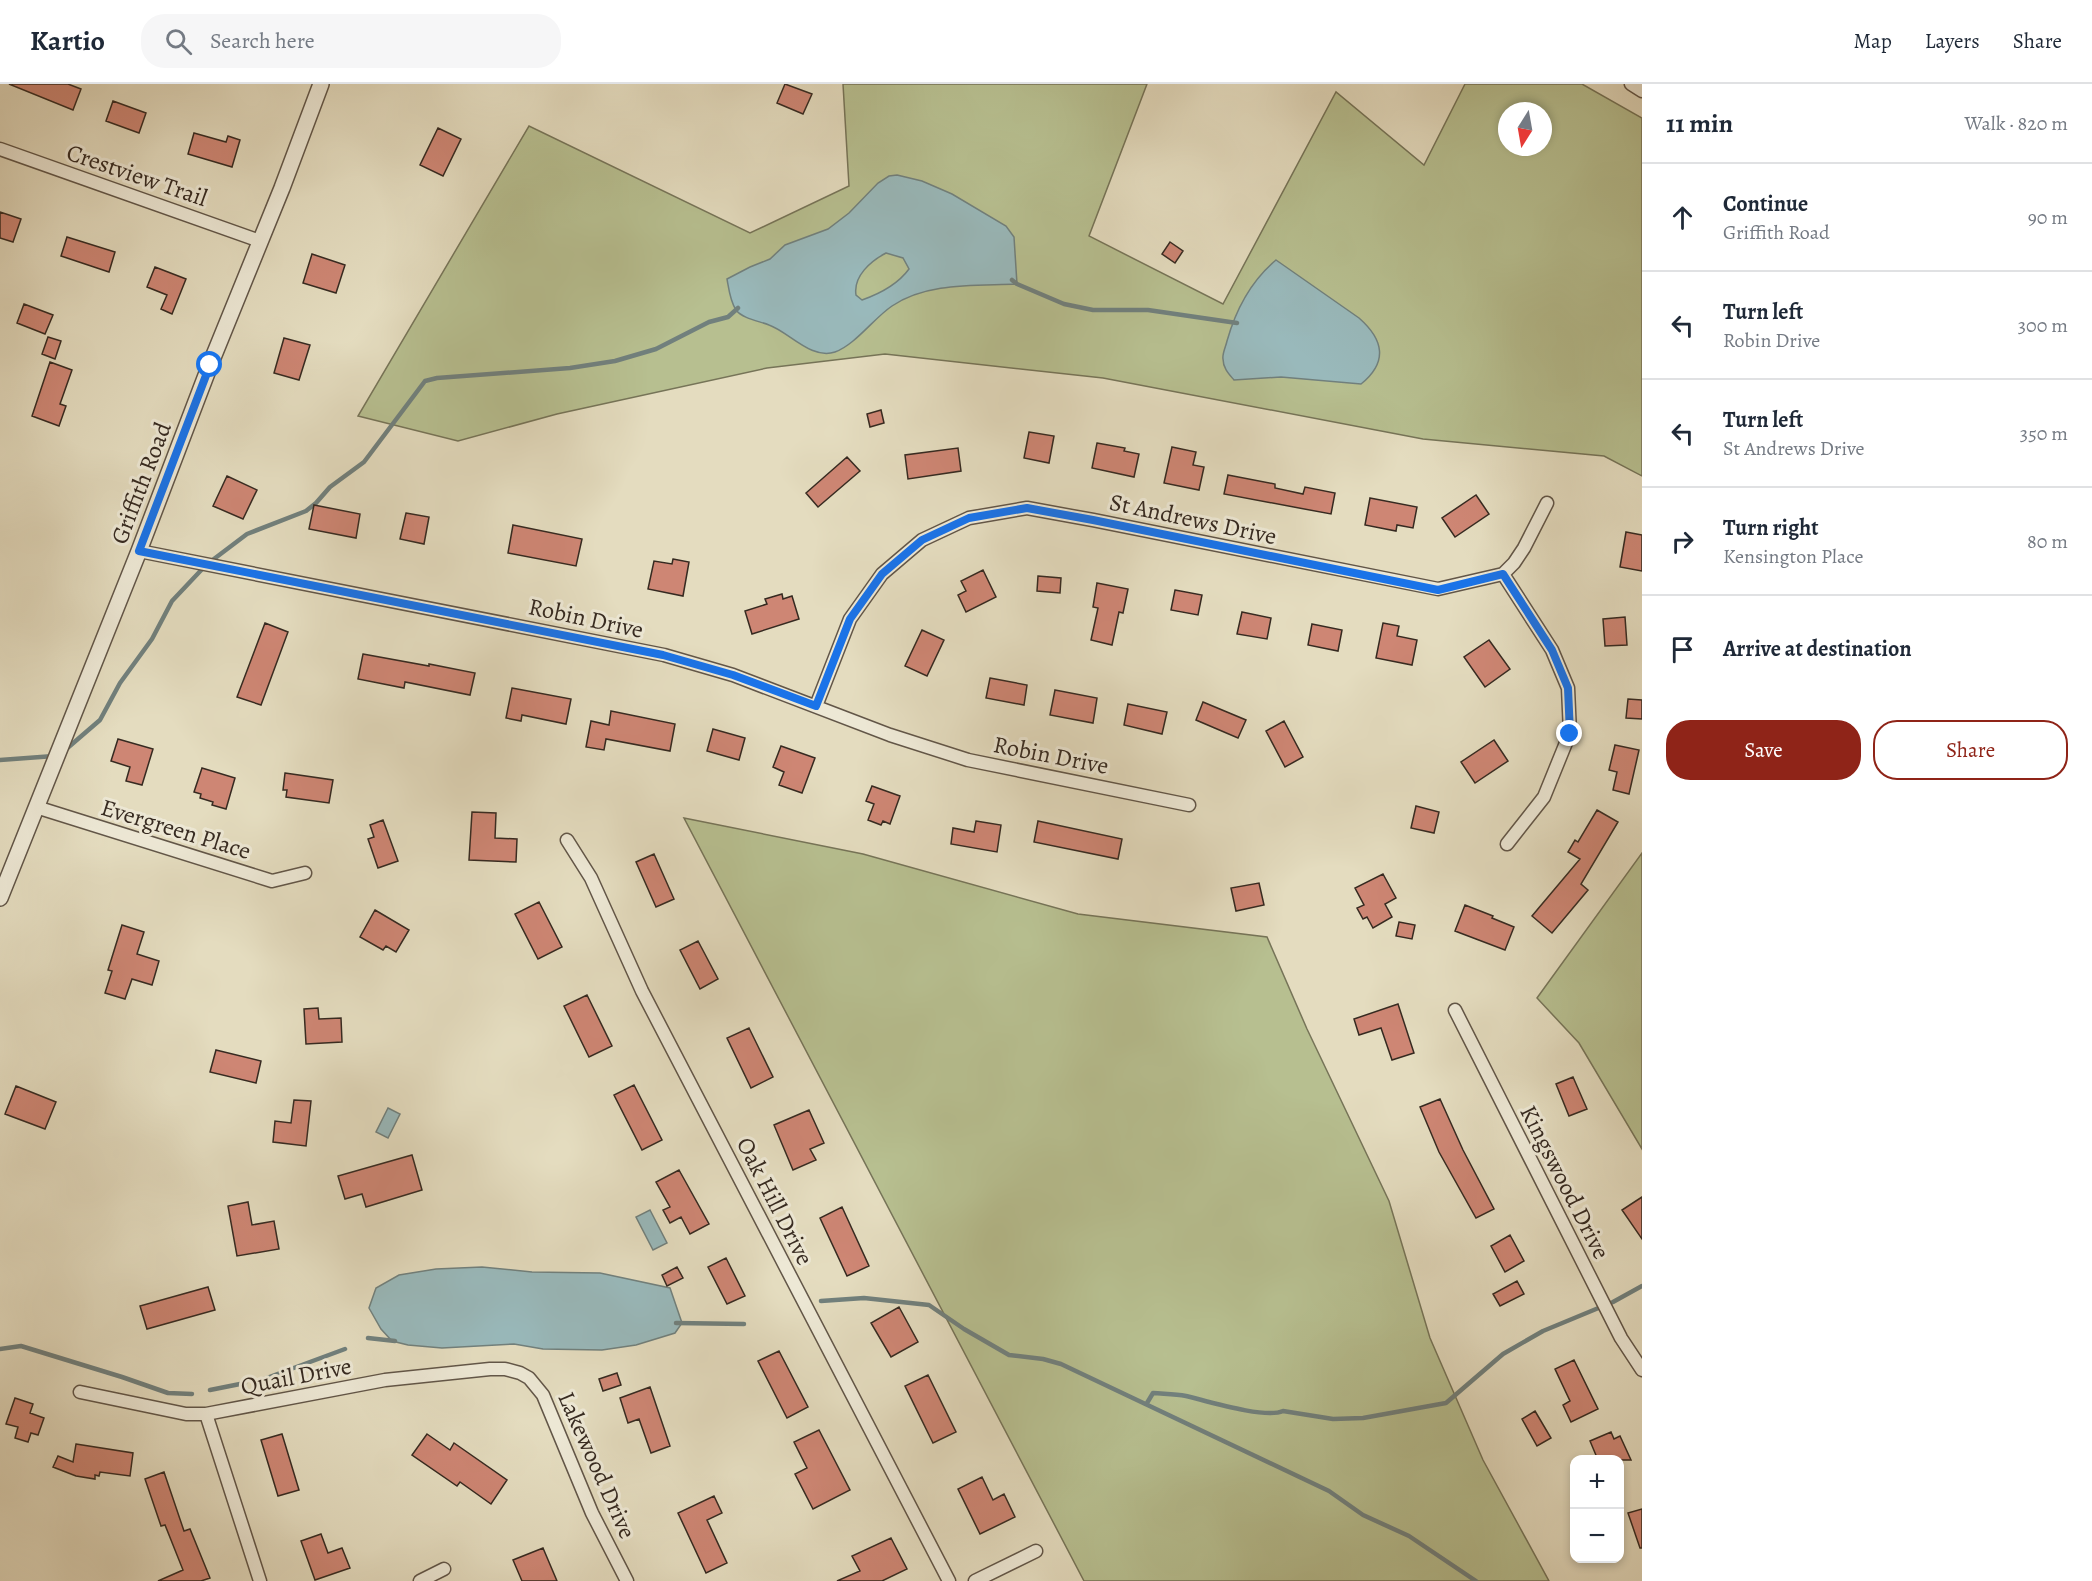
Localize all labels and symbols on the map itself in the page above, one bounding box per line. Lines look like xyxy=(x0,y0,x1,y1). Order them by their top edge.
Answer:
north arrow xyxy=(1498,102,1552,156)
street label: Crestview Trail xyxy=(62,136,212,214)
route start xyxy=(196,351,222,377)
street label: Griffith Road xyxy=(103,417,179,549)
street label: St Andrews Drive xyxy=(1107,486,1279,552)
street label: Robin Drive xyxy=(526,590,646,646)
route end xyxy=(1556,720,1582,746)
street label: Robin Drive xyxy=(991,728,1111,782)
street label: Evergreen Place xyxy=(97,791,255,867)
street label: Kingswood Drive xyxy=(1512,1100,1618,1264)
street label: Oak Hill Drive xyxy=(729,1132,821,1270)
street label: Quail Drive xyxy=(238,1350,354,1402)
street label: Lakewood Drive xyxy=(550,1387,644,1543)

